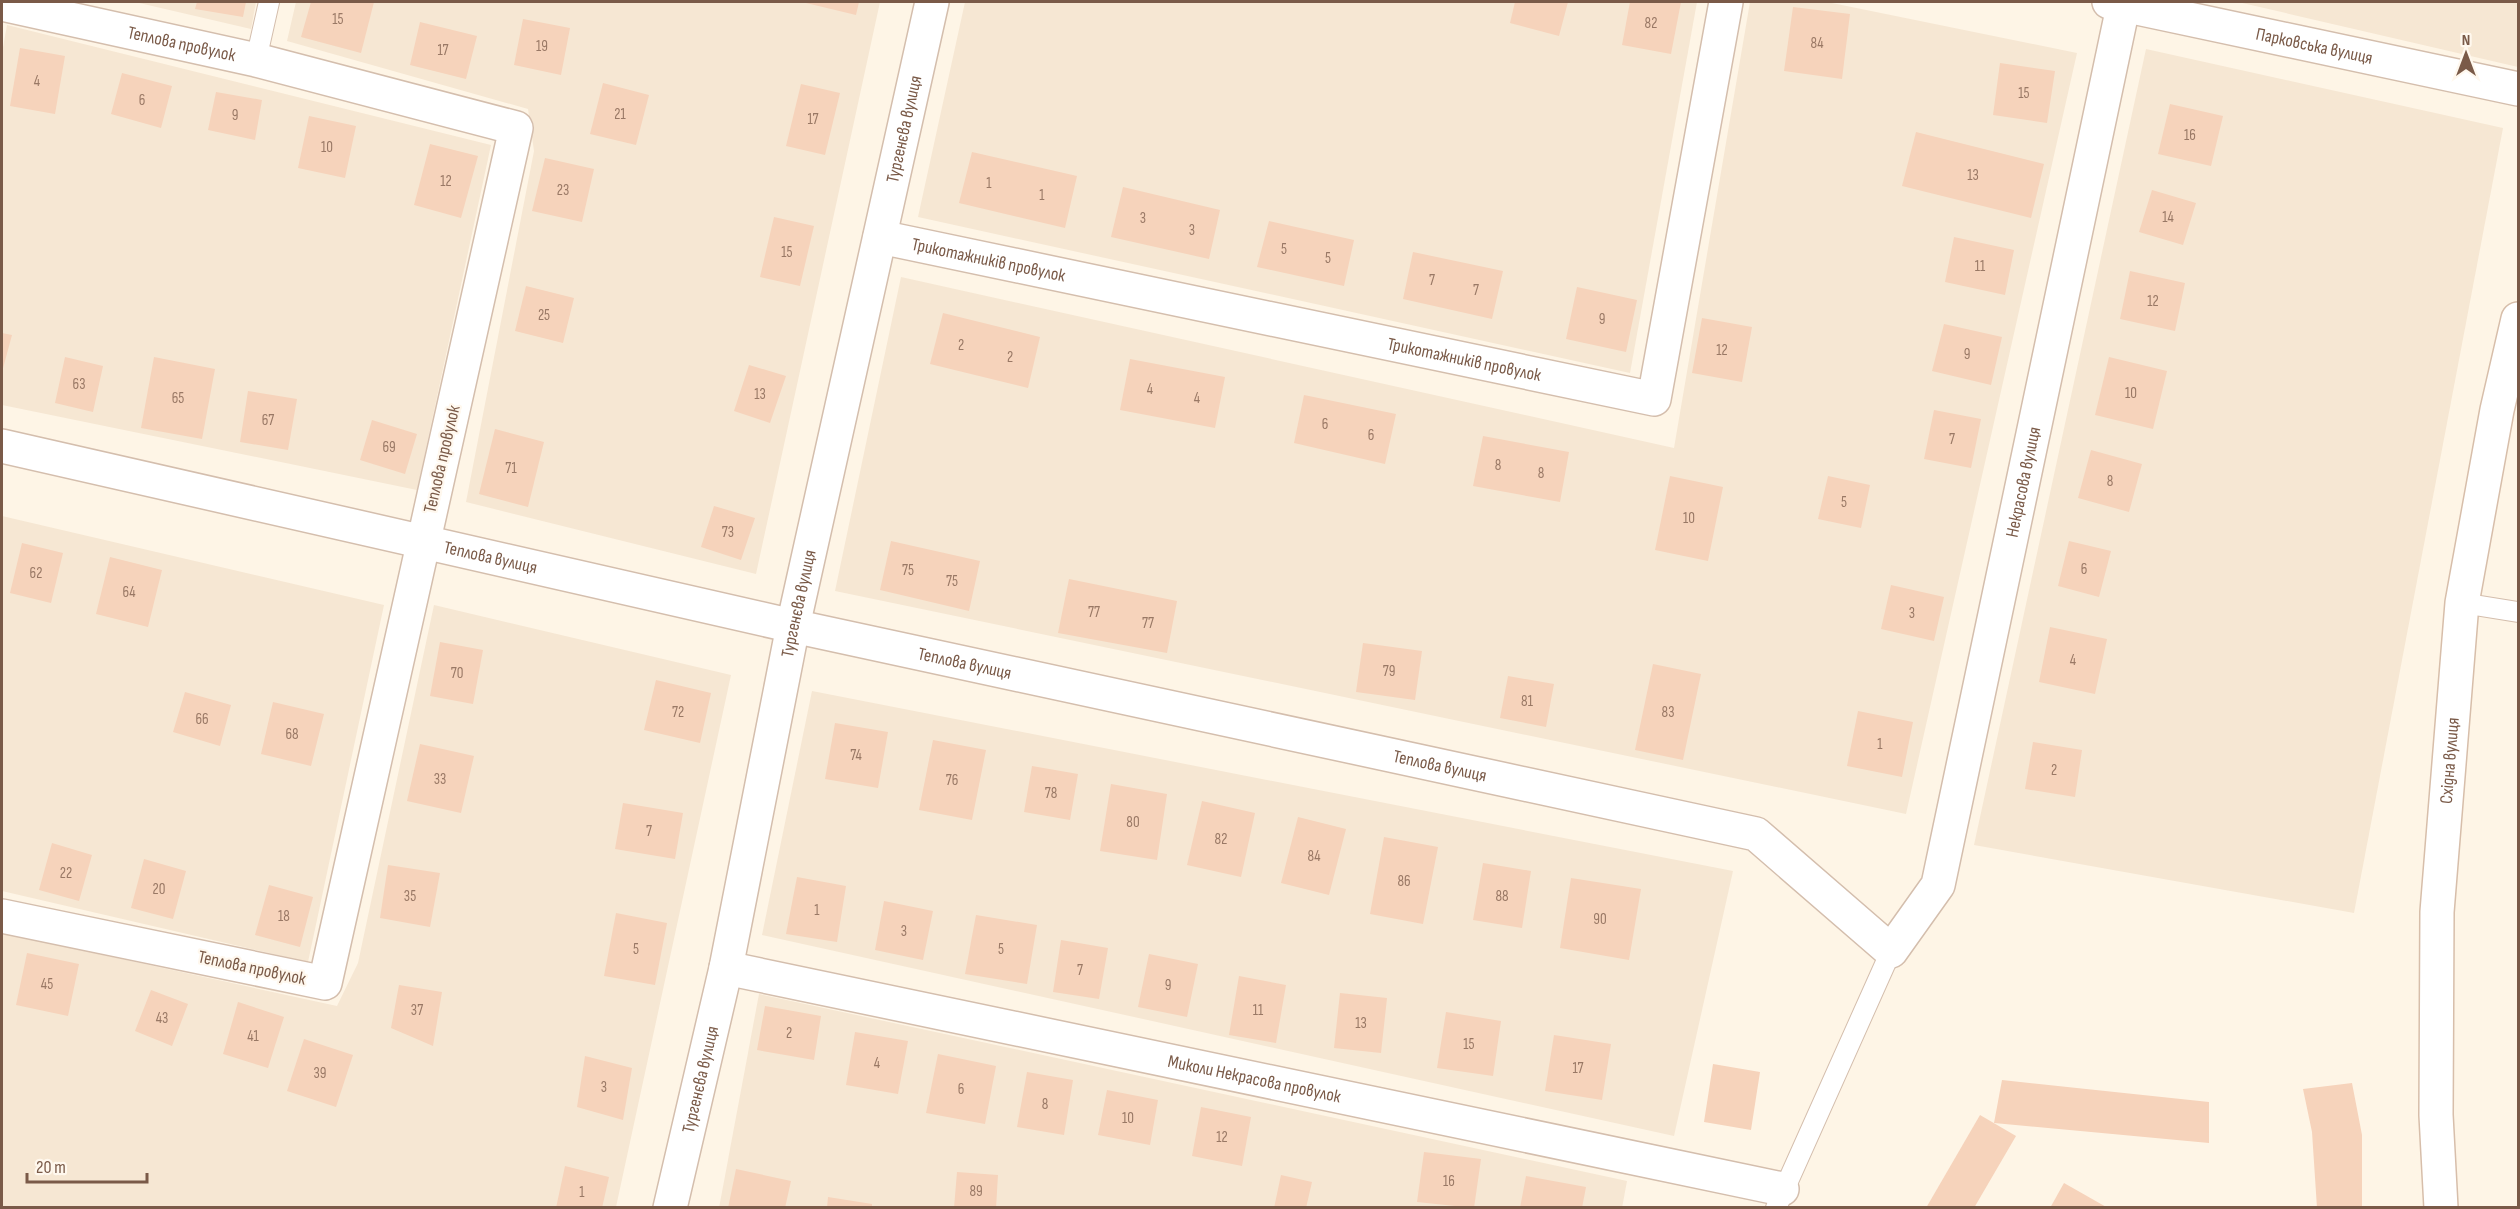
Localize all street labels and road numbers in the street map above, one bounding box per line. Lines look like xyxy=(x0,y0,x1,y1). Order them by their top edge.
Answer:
street label: Теплова провулок xyxy=(126,22,238,66)
street label: Парковська вулиця xyxy=(2254,23,2375,68)
street label: Тургенєва вулиця xyxy=(882,73,926,185)
street label: Трикотажників провулок xyxy=(910,233,1068,286)
street label: Трикотажників провулок xyxy=(1386,333,1543,386)
street label: Теплова провулок xyxy=(419,403,465,515)
street label: Некрасова вулиця xyxy=(2001,425,2045,539)
street label: Теплова вулиця xyxy=(442,536,539,578)
street label: Тургенєва вулиця xyxy=(777,548,820,659)
street label: Теплова вулиця xyxy=(916,643,1013,683)
street label: Східна вулиця xyxy=(2435,717,2463,805)
street label: Теплова вулиця xyxy=(1391,745,1489,786)
street label: Теплова провулок xyxy=(196,946,308,990)
street label: Тургенєва вулиця xyxy=(677,1024,723,1135)
street label: Миколи Некрасова провулок xyxy=(1166,1050,1343,1107)

